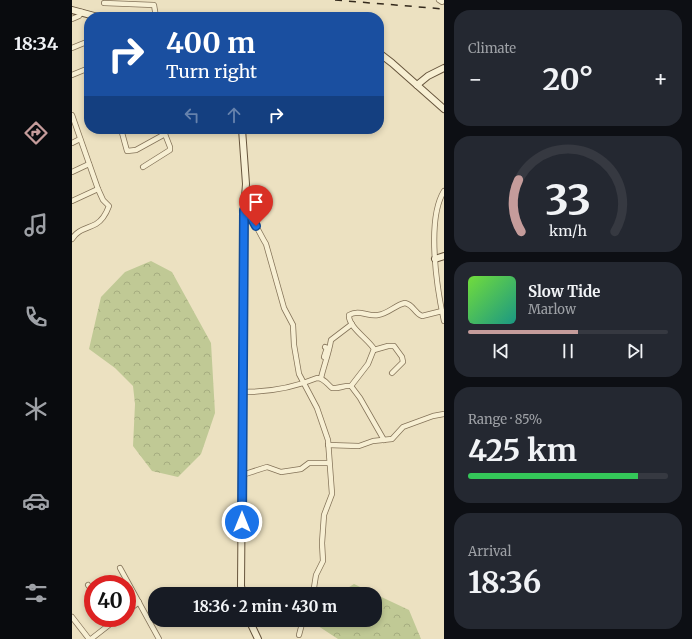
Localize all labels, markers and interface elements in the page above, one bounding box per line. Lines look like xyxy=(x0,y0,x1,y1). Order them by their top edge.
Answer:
text: 400 m xyxy=(166,25,255,61)
icon: right xyxy=(100,28,152,80)
text: 18:34 xyxy=(14,32,58,55)
text: Climate xyxy=(468,40,516,57)
text: Turn right xyxy=(166,60,257,83)
text: 20° xyxy=(543,60,593,98)
text: − xyxy=(468,65,483,93)
text: + xyxy=(653,65,668,93)
icon: left xyxy=(181,104,203,126)
icon: ahead xyxy=(223,104,245,126)
icon: right xyxy=(265,104,287,126)
icon: directions xyxy=(22,119,50,147)
text: 33 xyxy=(545,173,591,225)
pin xyxy=(239,185,273,226)
icon: arrive xyxy=(245,191,267,213)
icon: music xyxy=(22,211,50,239)
text: km/h xyxy=(549,221,587,239)
text: Slow Tide xyxy=(528,282,600,301)
text: Marlow xyxy=(528,301,576,318)
icon: phone xyxy=(22,303,50,331)
icon: previous xyxy=(490,340,512,362)
icon: pause xyxy=(557,340,579,362)
icon: next xyxy=(624,340,646,362)
icon: climate xyxy=(22,395,50,423)
text: Range · 85% xyxy=(468,411,542,428)
text: 425 km xyxy=(468,431,577,469)
icon: car xyxy=(22,487,50,515)
position arrow xyxy=(221,501,263,543)
text: Arrival xyxy=(468,543,511,560)
text: 18:36 xyxy=(468,563,541,601)
speed limit sign: 40 xyxy=(84,575,136,627)
icon: filters xyxy=(22,579,50,607)
text: 18:36 · 2 min · 430 m xyxy=(193,597,337,616)

